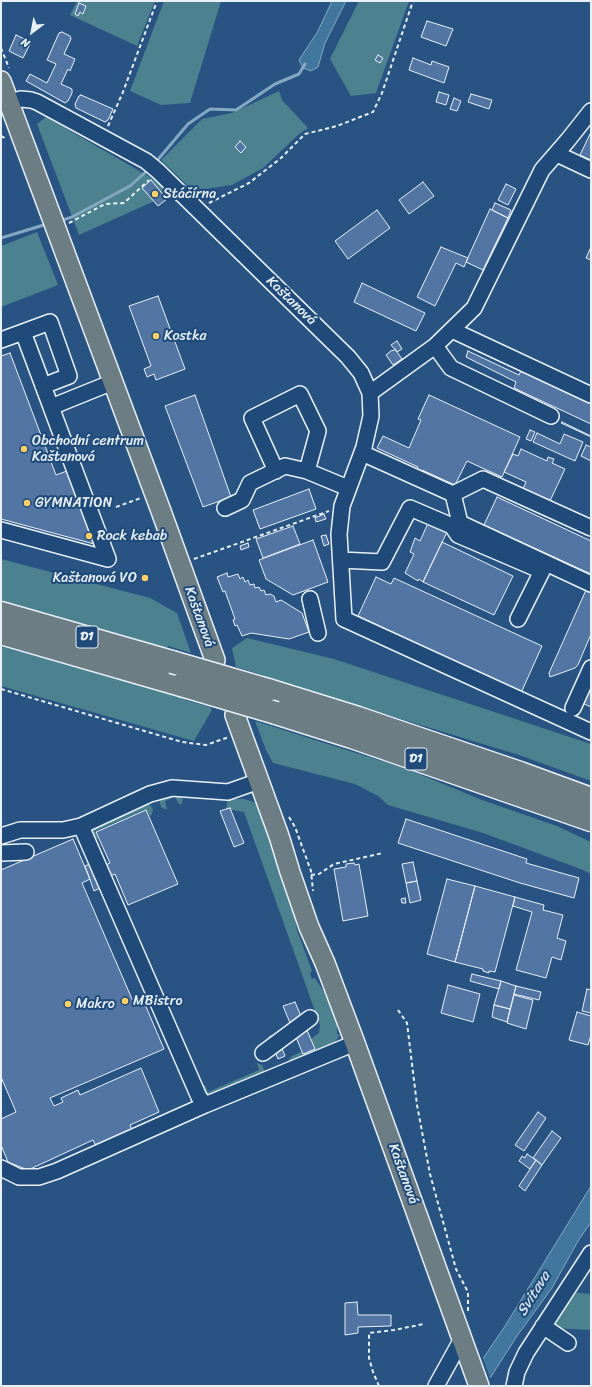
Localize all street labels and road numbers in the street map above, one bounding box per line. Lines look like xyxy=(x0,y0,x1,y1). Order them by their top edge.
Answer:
street label: Kaštanová xyxy=(262,273,320,329)
street label: Kaštanová xyxy=(180,584,218,650)
road number: D1 xyxy=(76,626,98,648)
road number: D1 xyxy=(405,748,427,770)
street label: Kaštanová xyxy=(384,1141,422,1207)

